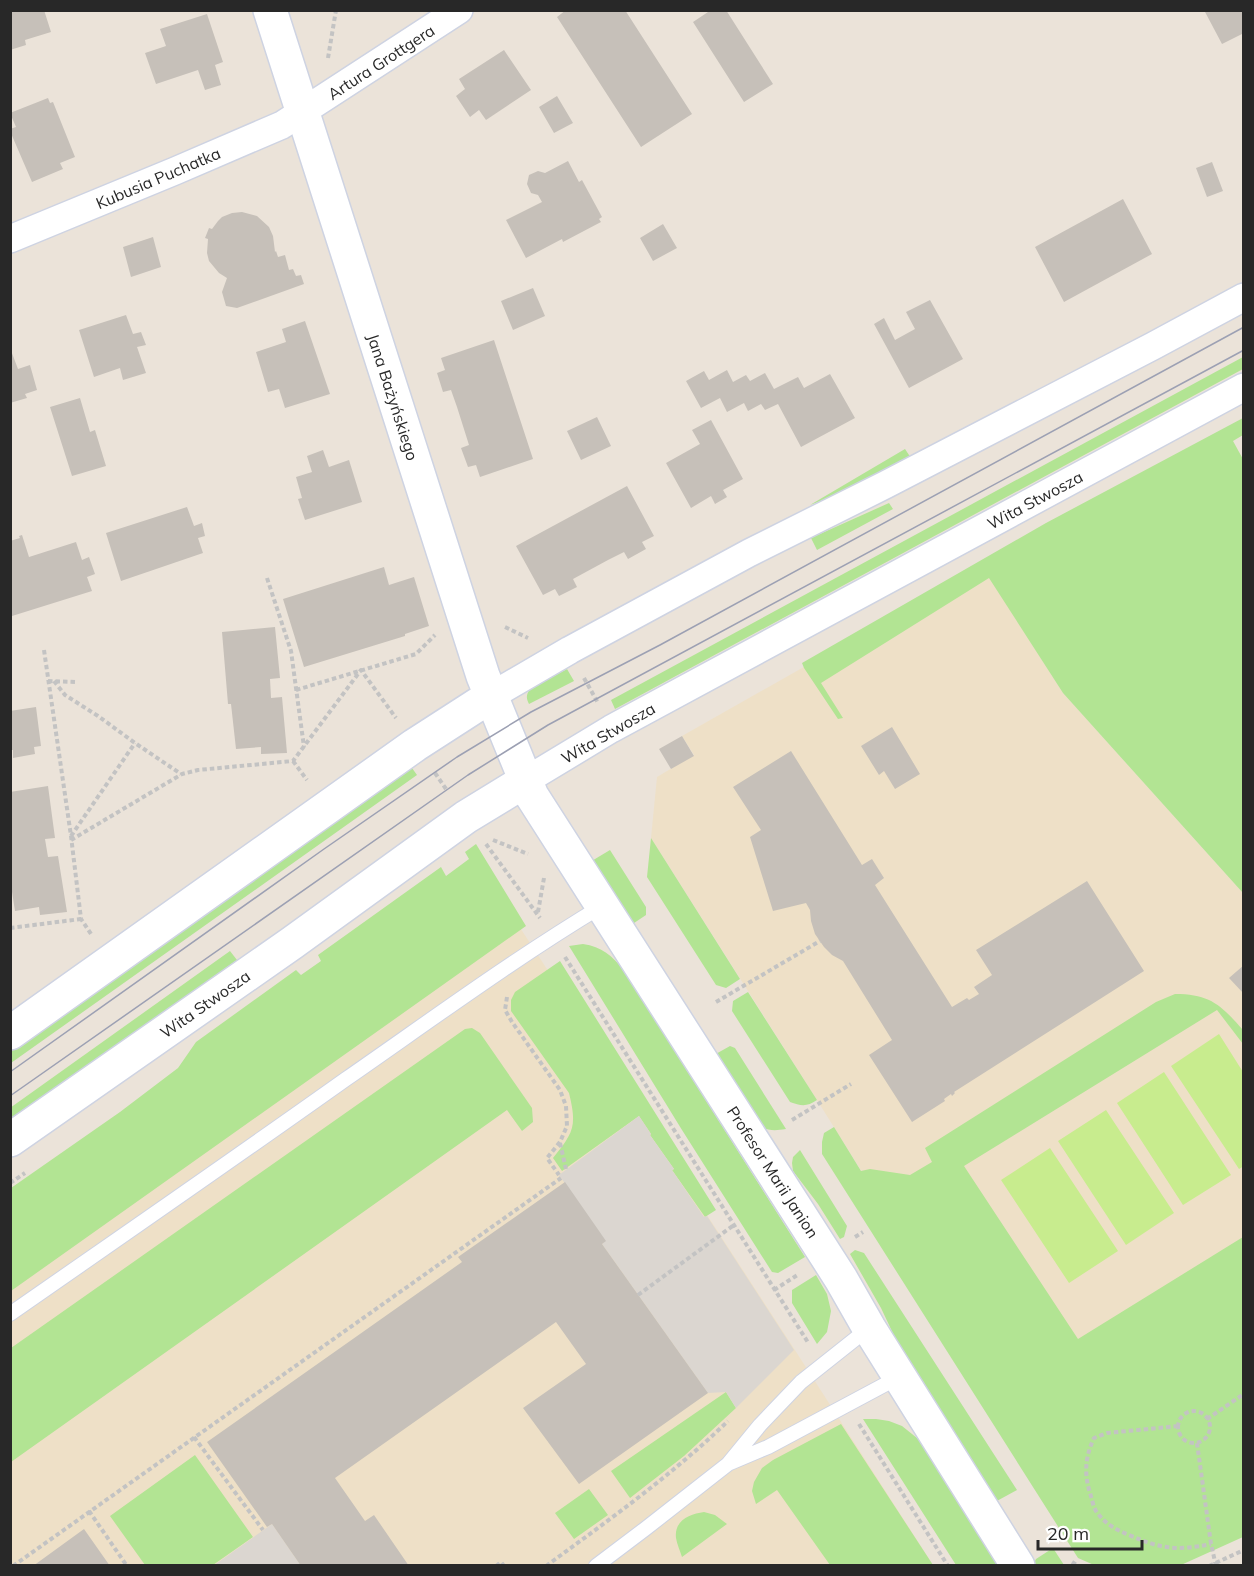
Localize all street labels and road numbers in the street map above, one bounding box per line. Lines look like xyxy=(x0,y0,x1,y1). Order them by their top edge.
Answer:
street label: Artura Grottgera xyxy=(324,20,438,104)
street label: Kubusia Puchatka xyxy=(93,143,223,213)
street label: Jana Bażyńskiego xyxy=(363,331,423,463)
street label: Wita Stwosza xyxy=(984,466,1086,534)
street label: Wita Stwosza xyxy=(557,698,659,768)
street label: Wita Stwosza xyxy=(156,966,254,1042)
street label: Profesor Marii Janion xyxy=(723,1102,823,1242)

